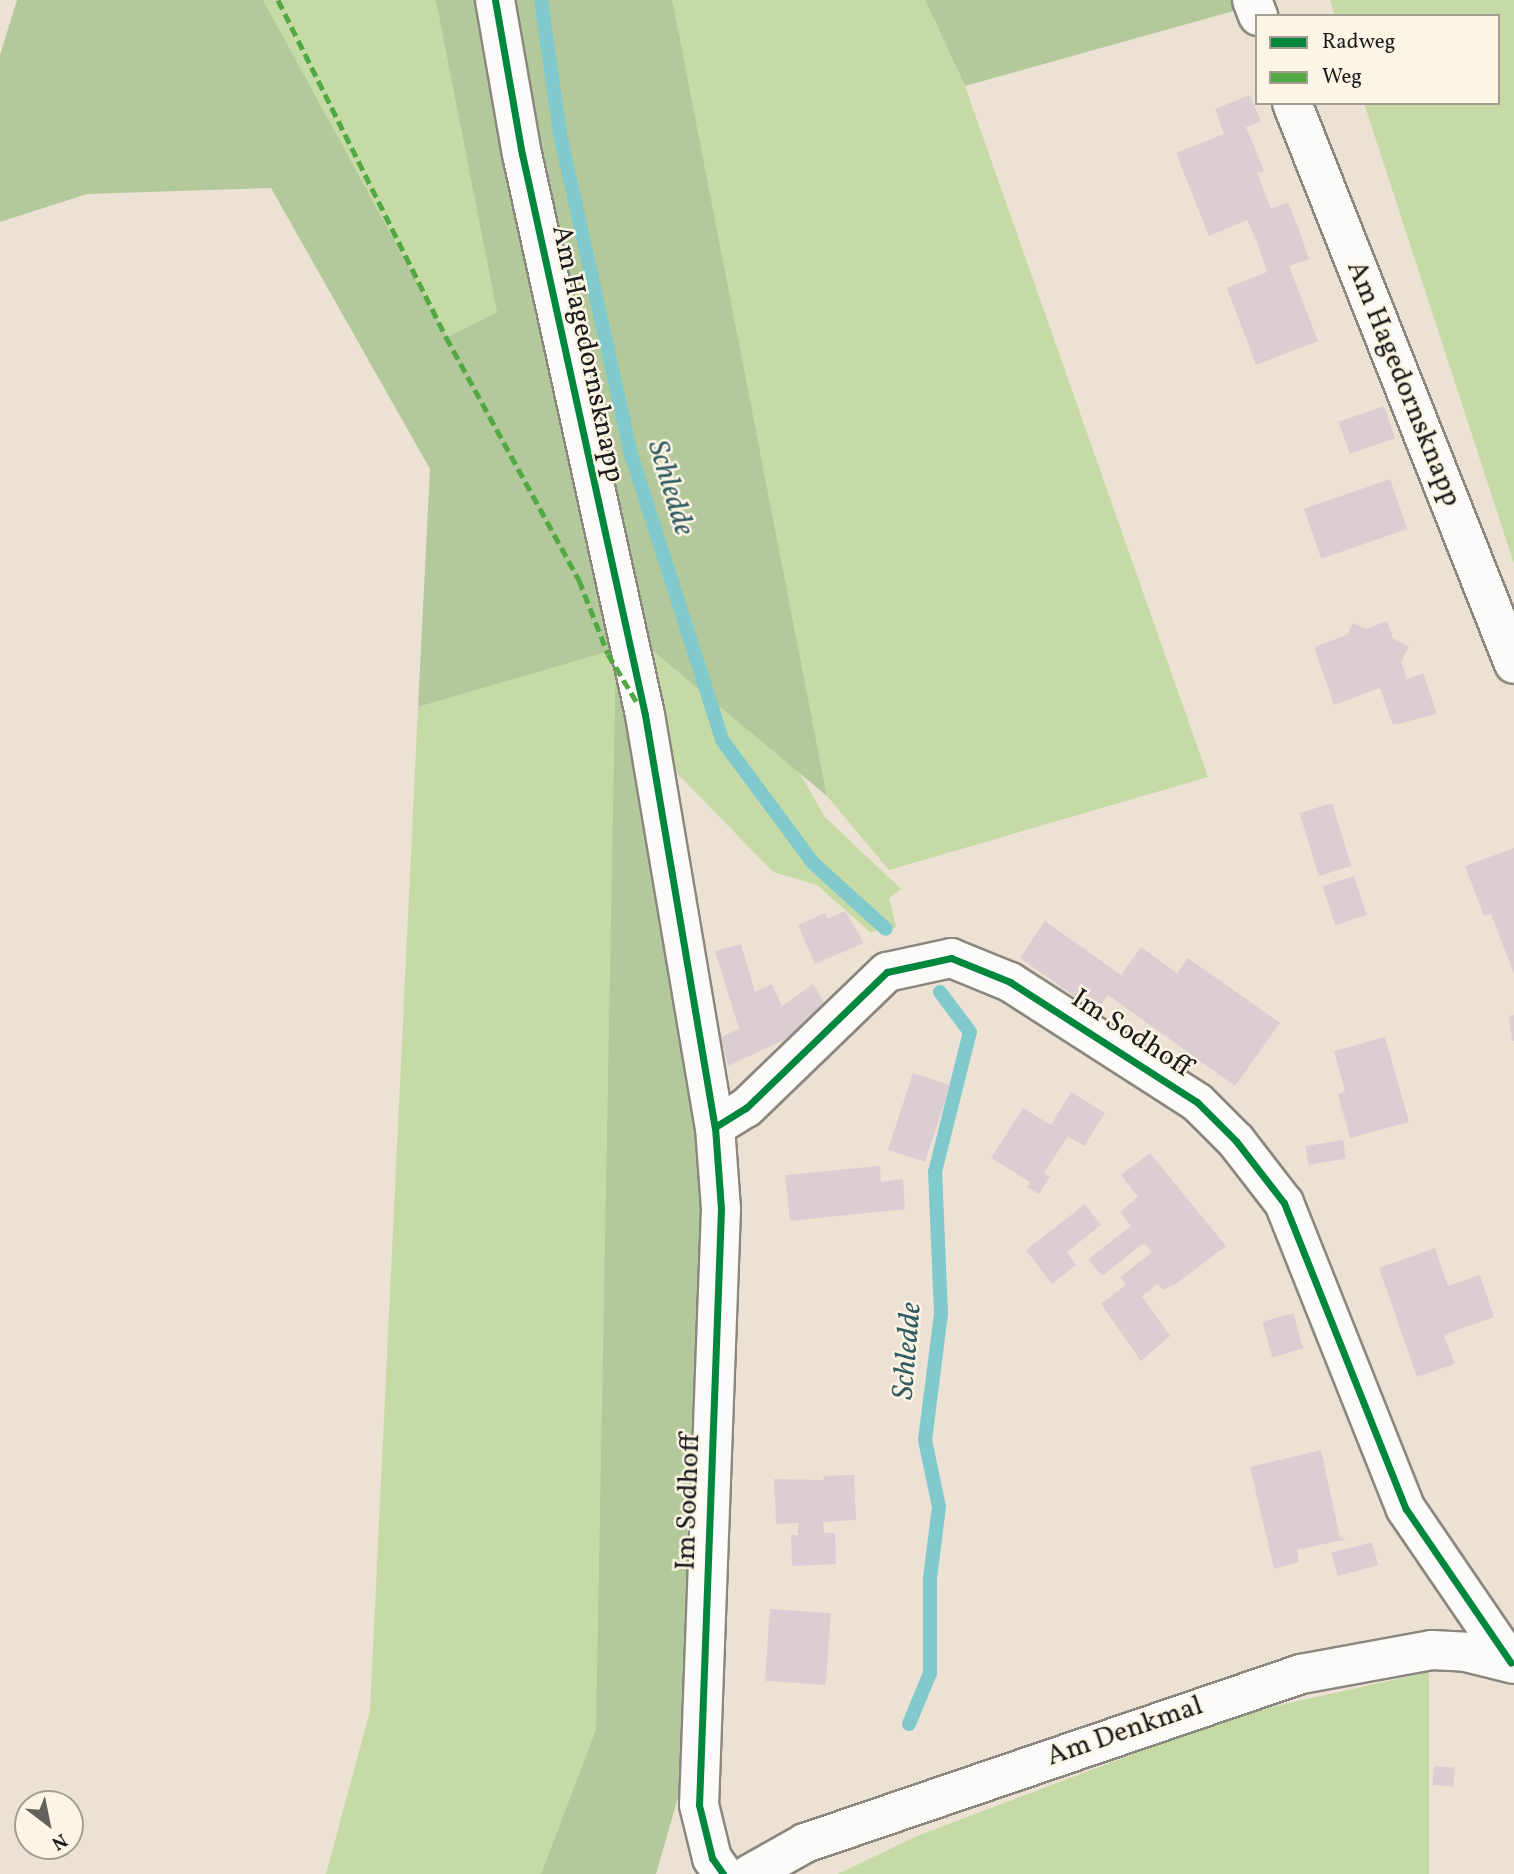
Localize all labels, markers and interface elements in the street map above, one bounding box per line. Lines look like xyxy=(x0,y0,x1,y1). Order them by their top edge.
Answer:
legend xyxy=(1255,14,1500,105)
text: Radweg xyxy=(1322,28,1395,57)
text: Weg xyxy=(1322,63,1362,92)
street label: Am Hagedornsknapp xyxy=(543,222,631,486)
street label: Am Hagedornsknapp xyxy=(1338,256,1468,512)
water label: Schledde xyxy=(639,436,701,540)
street label: Im Sodhoff xyxy=(1065,983,1197,1085)
water label: Schledde xyxy=(886,1301,930,1401)
street label: Im Sodhoff xyxy=(670,1433,708,1571)
street label: Am Denkmal xyxy=(1043,1690,1207,1774)
north arrow xyxy=(14,1790,84,1860)
text: N xyxy=(46,1826,72,1856)

